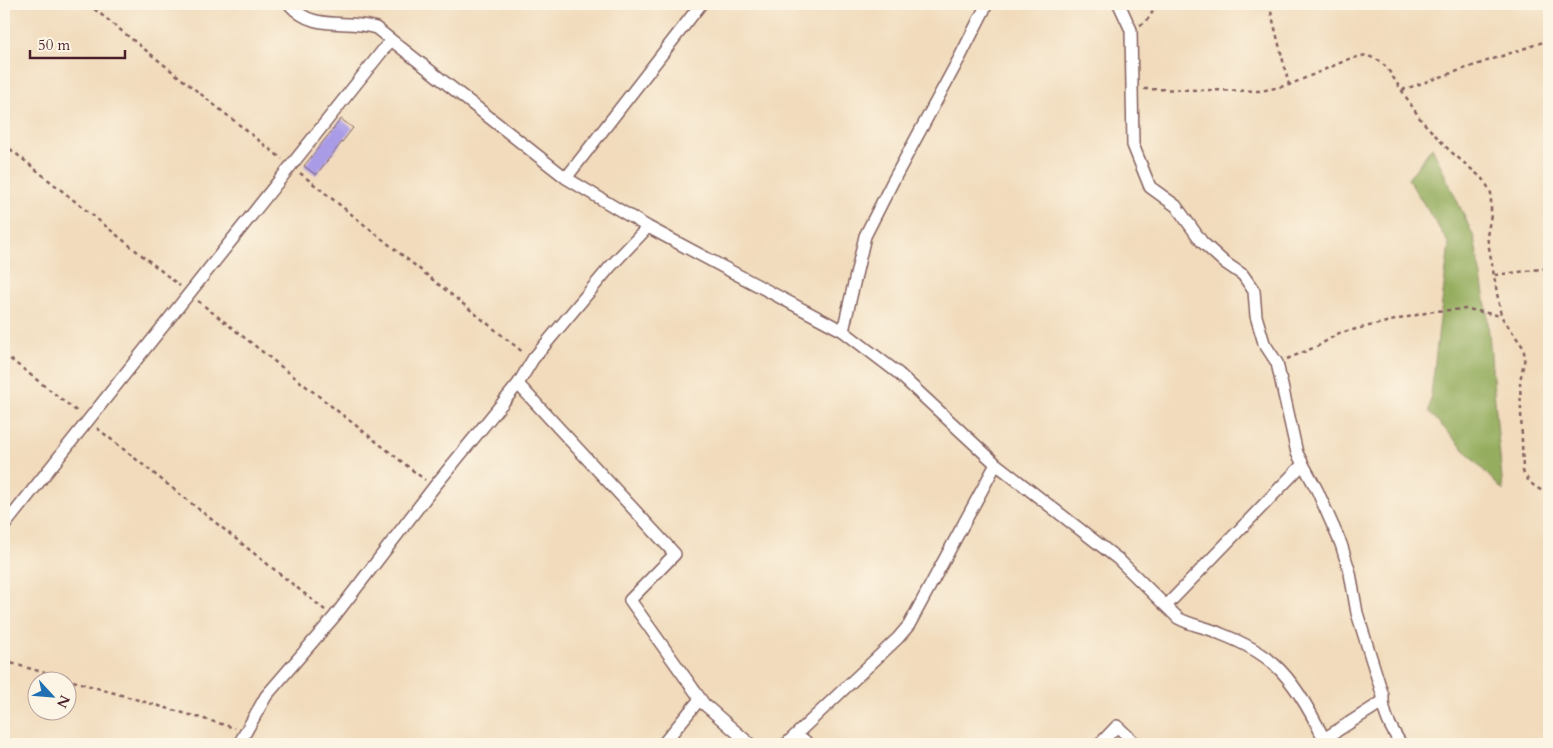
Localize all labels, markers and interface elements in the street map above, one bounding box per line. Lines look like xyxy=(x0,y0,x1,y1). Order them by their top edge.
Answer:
scale bar xyxy=(30,28,125,60)
text: 50 m xyxy=(38,35,70,55)
north arrow xyxy=(28,670,78,720)
text: N xyxy=(52,692,74,711)

